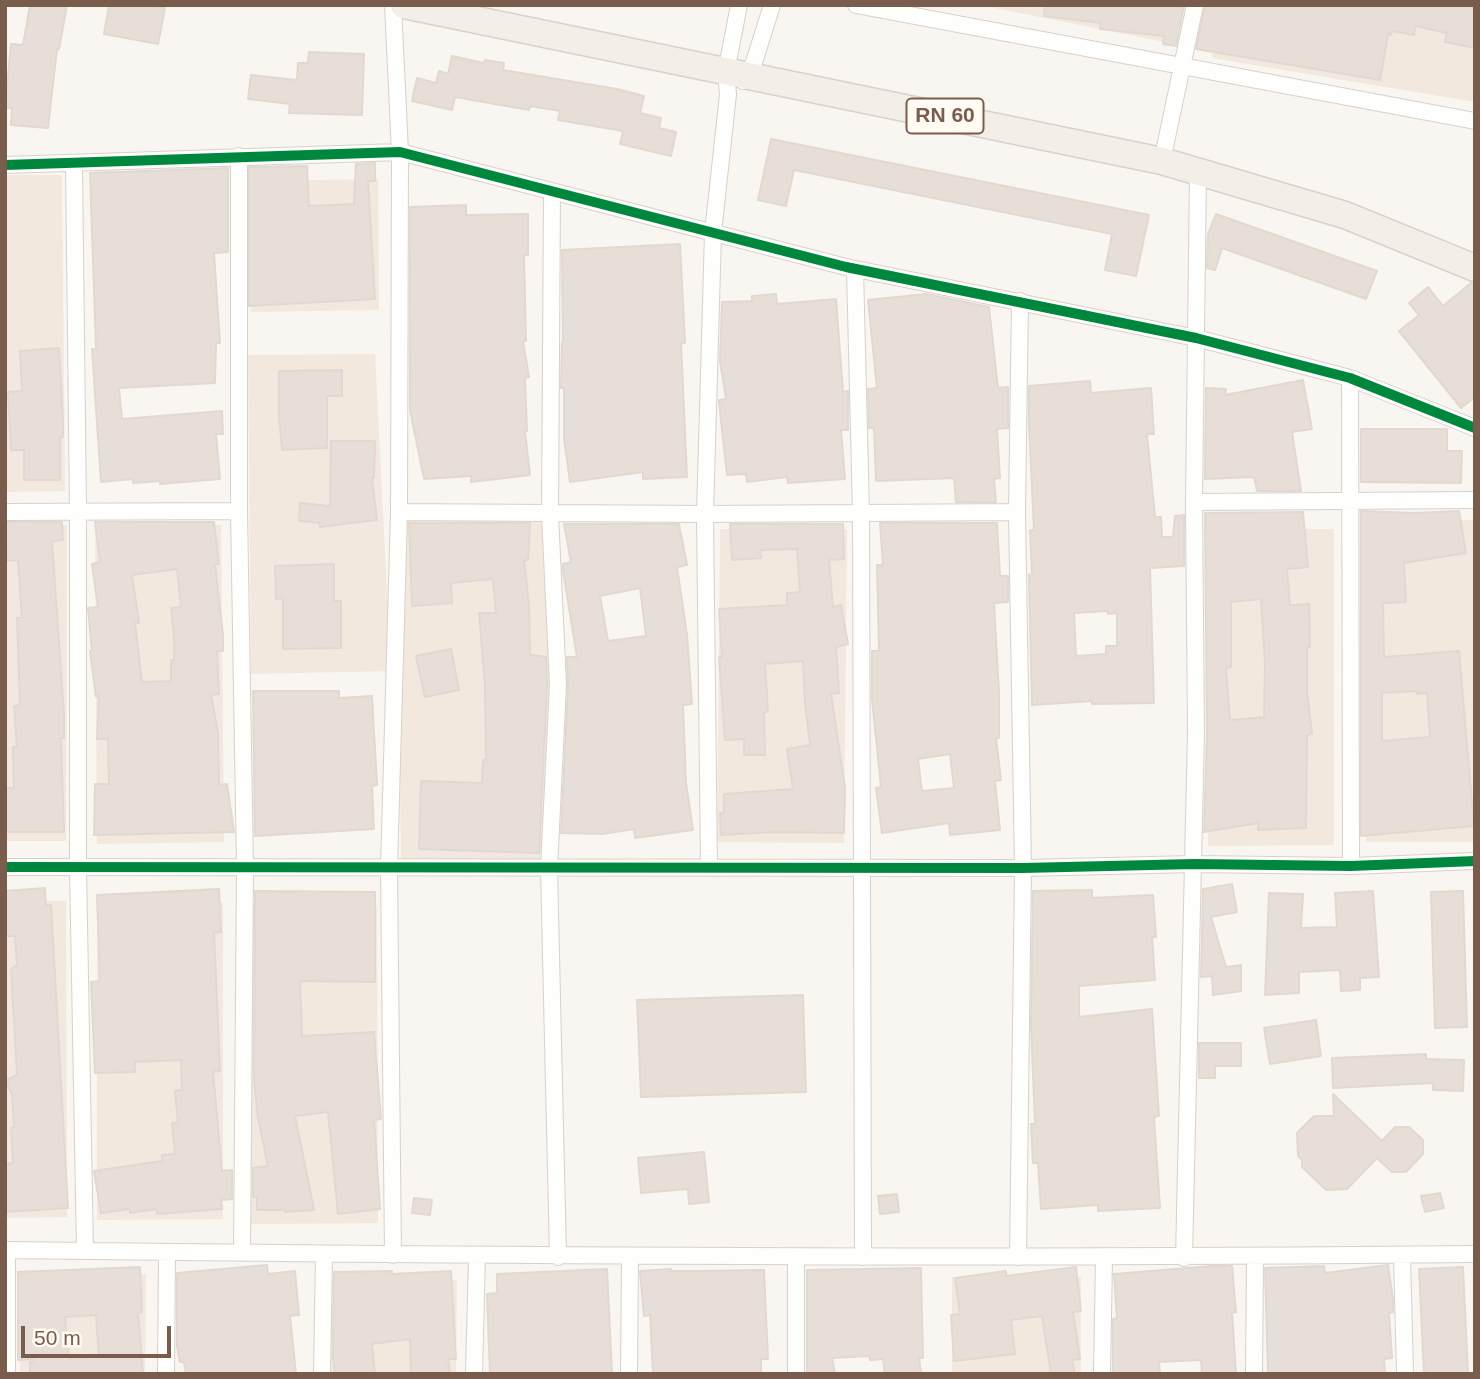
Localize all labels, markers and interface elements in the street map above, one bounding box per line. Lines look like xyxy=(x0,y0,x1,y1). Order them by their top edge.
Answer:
road number: RN 60 xyxy=(906,99,984,134)
scale bar xyxy=(24,1312,175,1356)
text: 50 m xyxy=(34,1326,81,1349)

